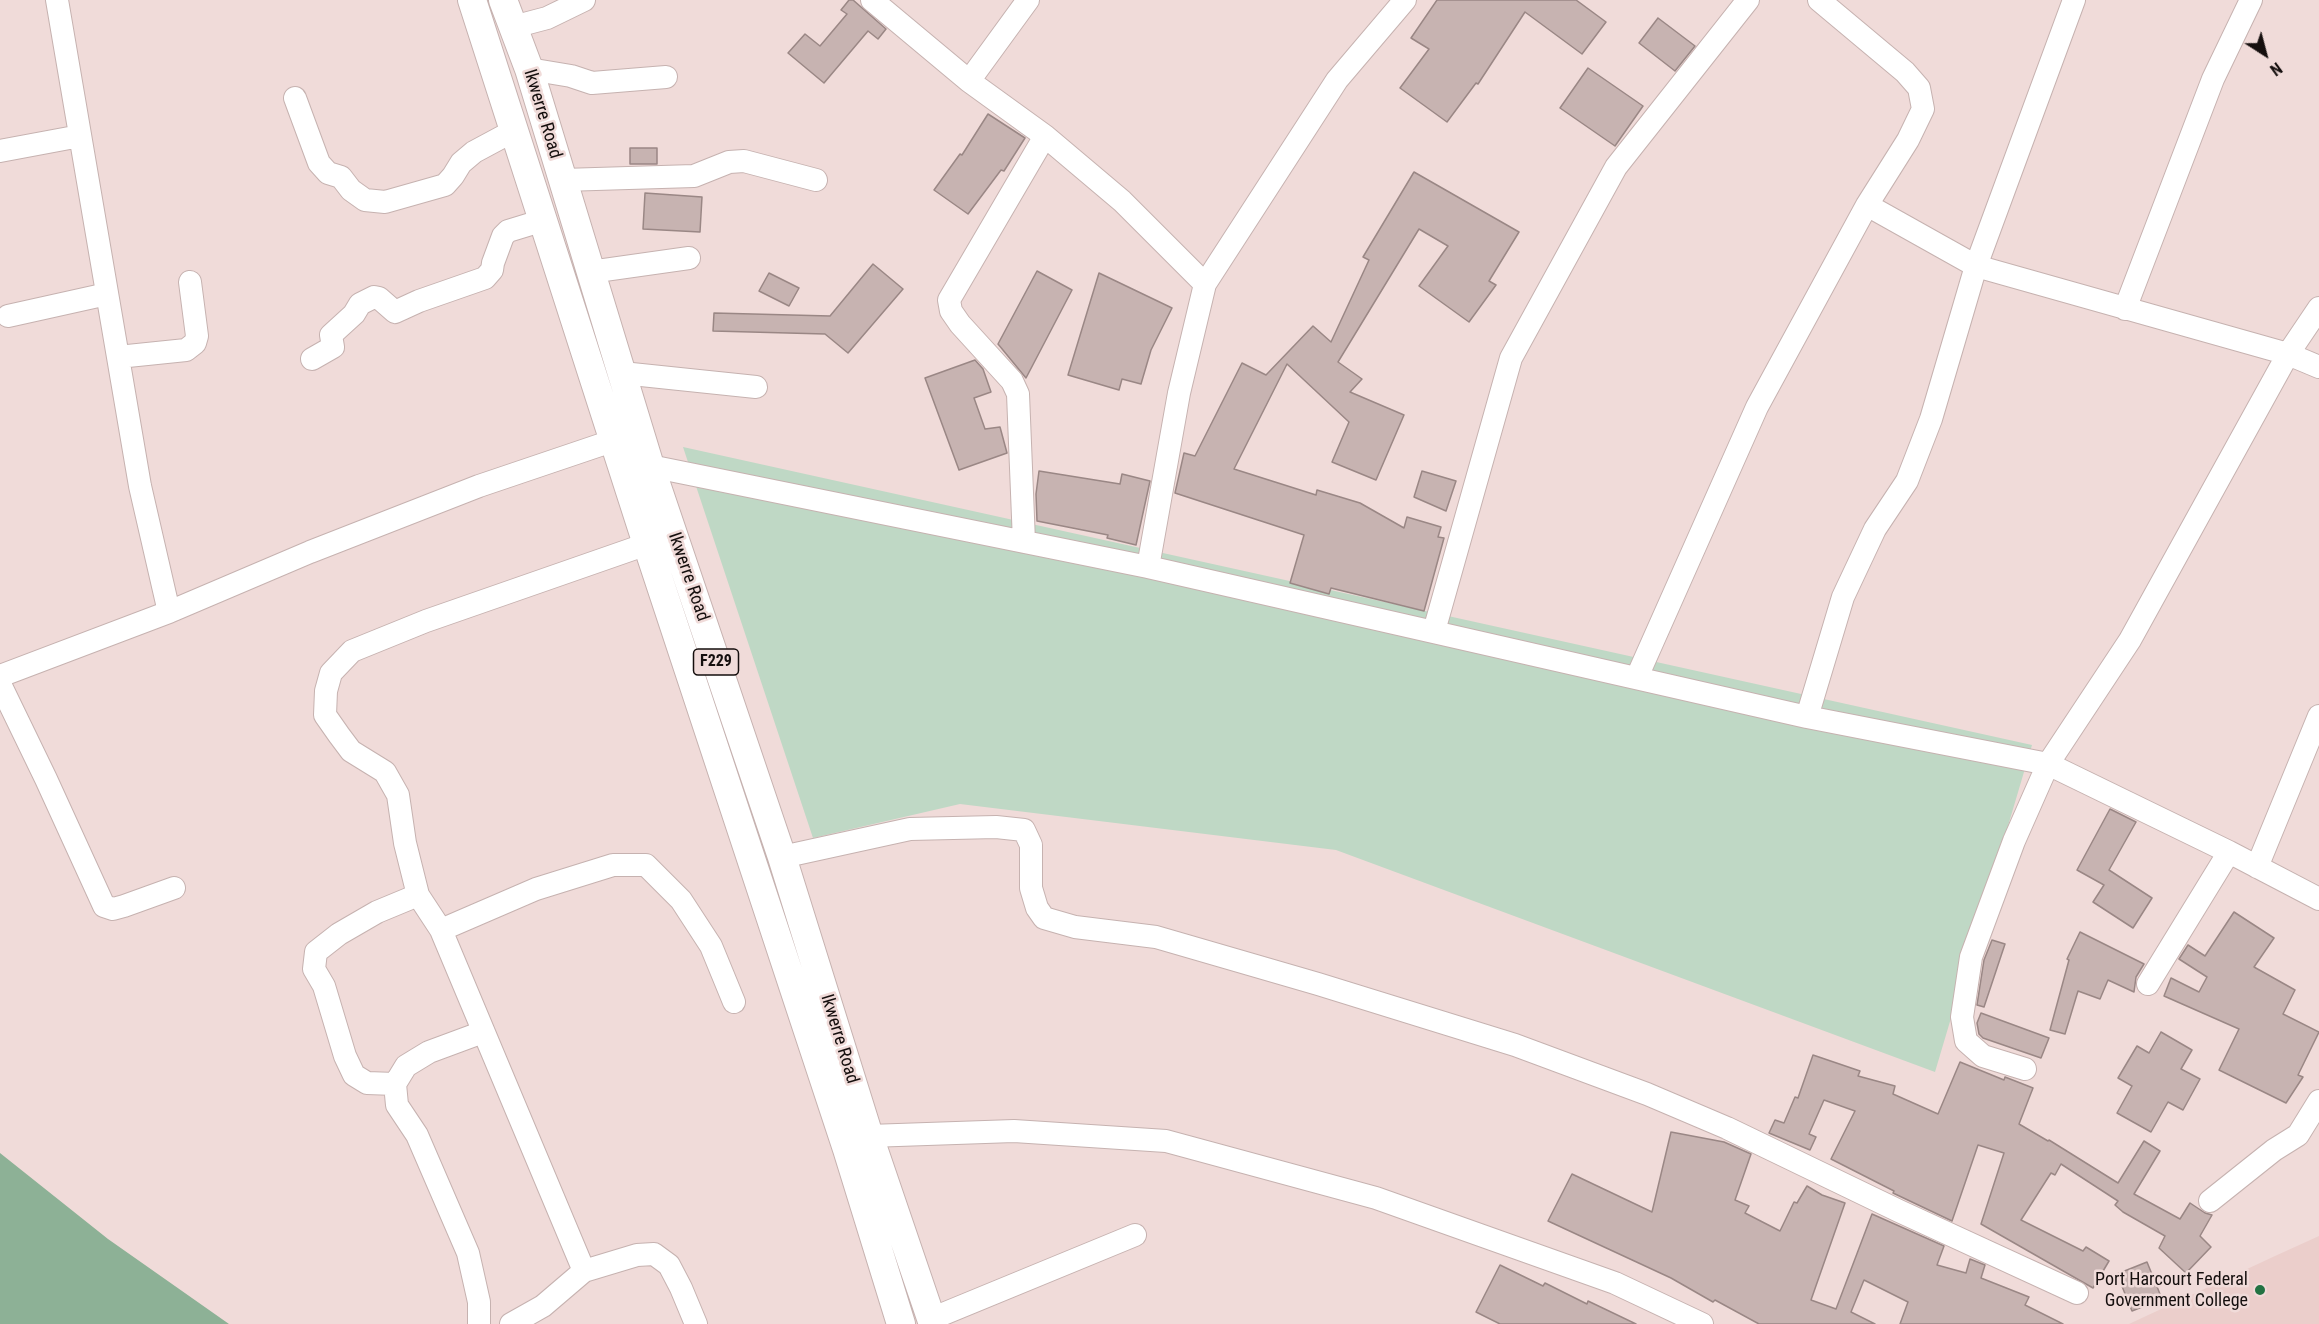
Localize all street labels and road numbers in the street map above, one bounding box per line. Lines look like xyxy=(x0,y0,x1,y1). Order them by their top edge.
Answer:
street label: Ikwerre Road xyxy=(518,67,566,161)
street label: Ikwerre Road xyxy=(663,530,713,624)
road number: F229 xyxy=(694,649,738,675)
street label: Ikwerre Road xyxy=(815,992,863,1086)

